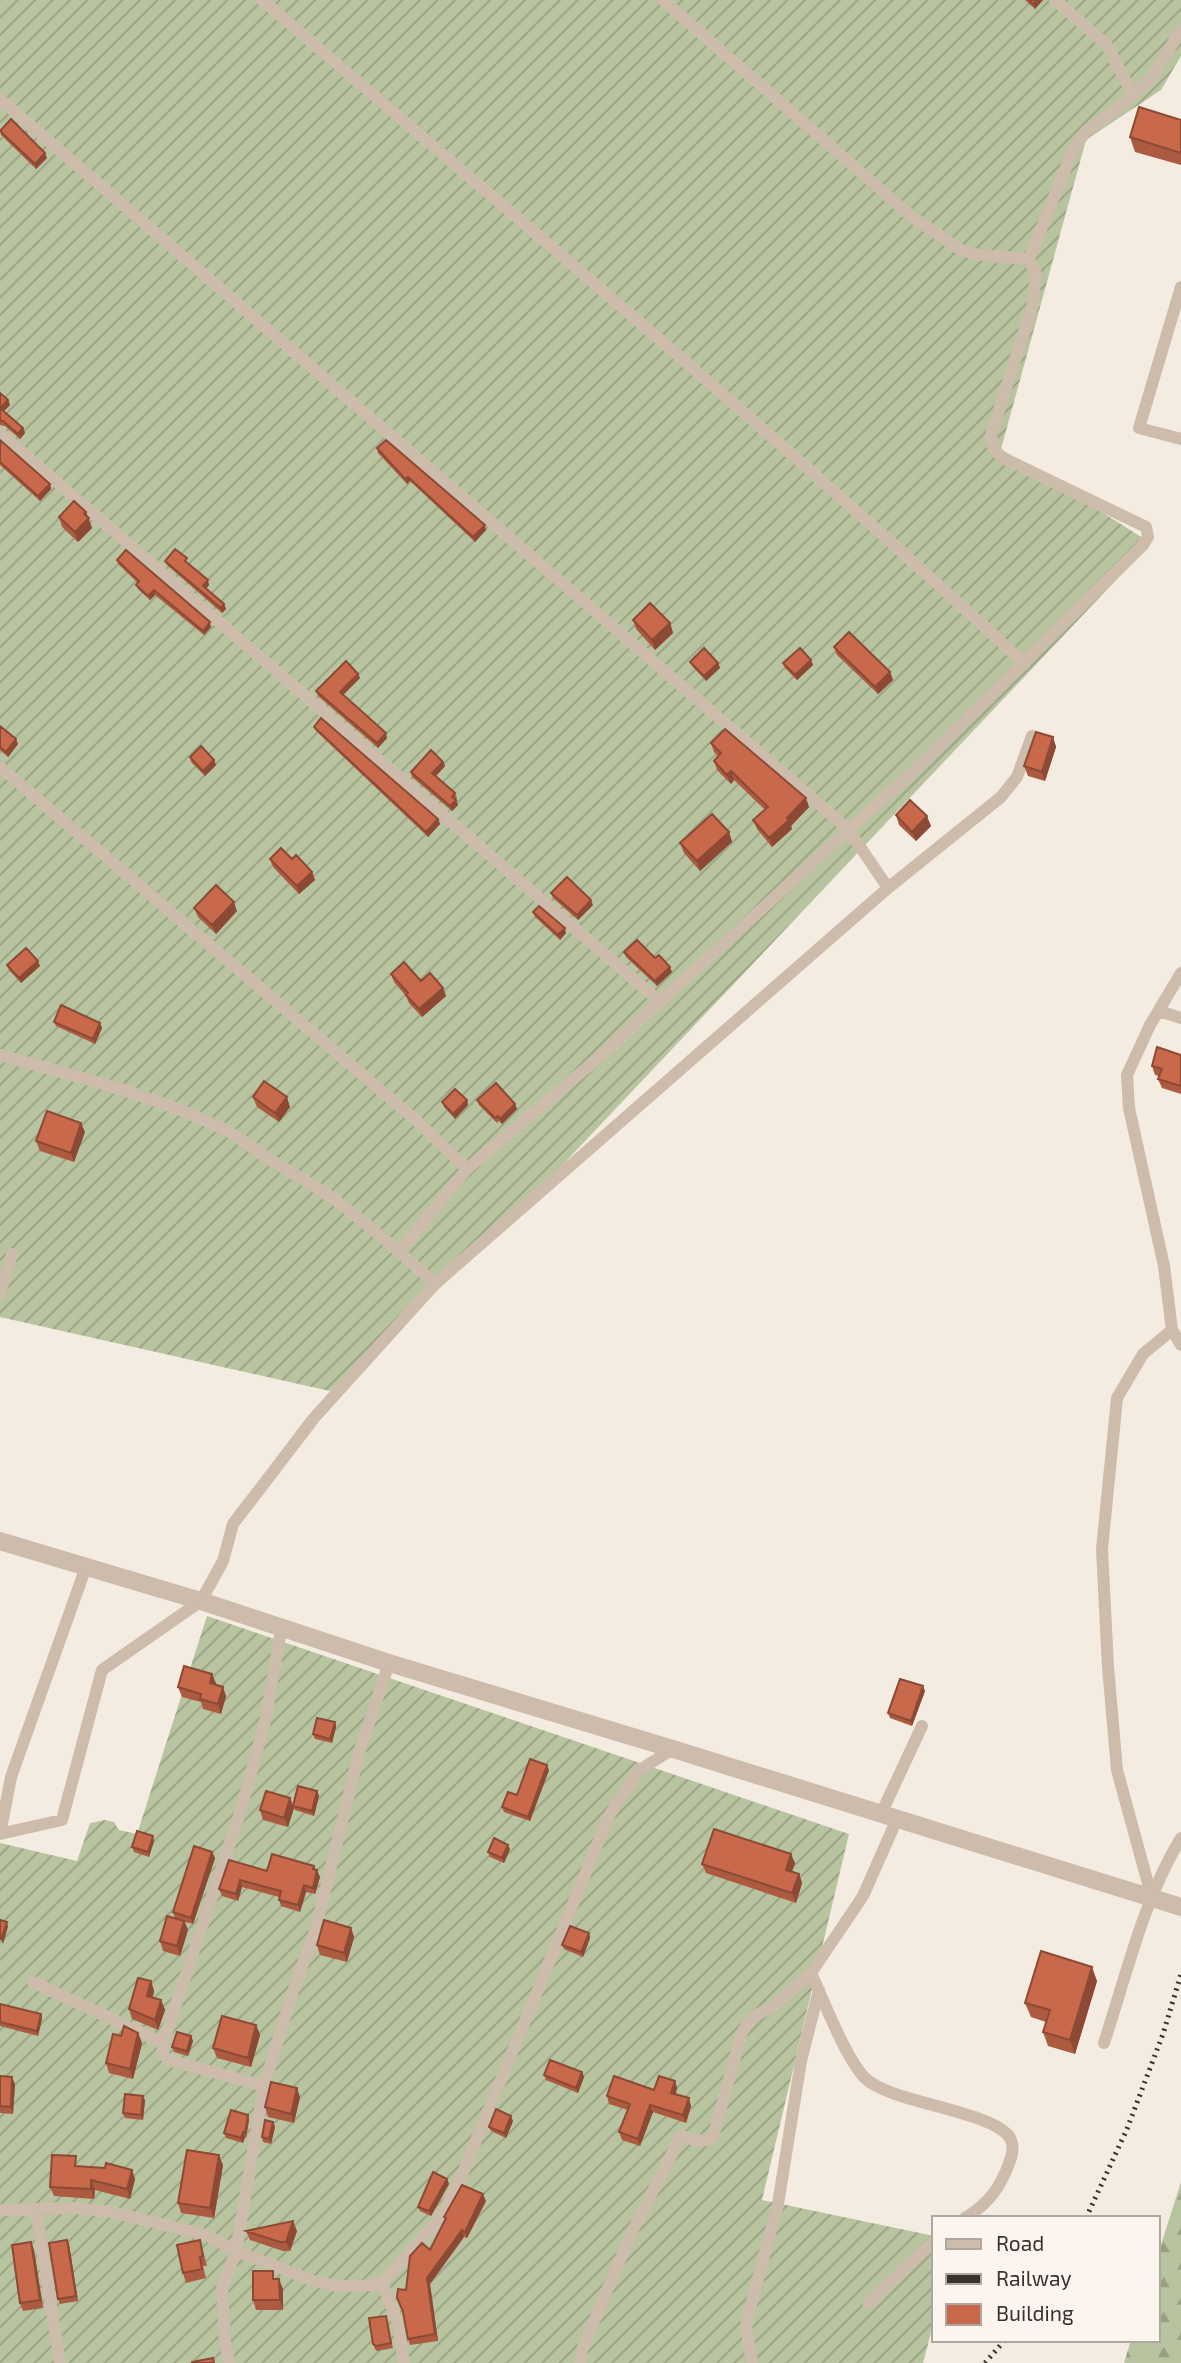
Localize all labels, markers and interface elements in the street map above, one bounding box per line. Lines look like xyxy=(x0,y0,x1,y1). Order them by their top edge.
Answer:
legend xyxy=(932,2216,1160,2342)
text: Road xyxy=(996,2230,1044,2255)
text: Railway xyxy=(996,2265,1072,2290)
text: Building xyxy=(996,2300,1074,2325)

